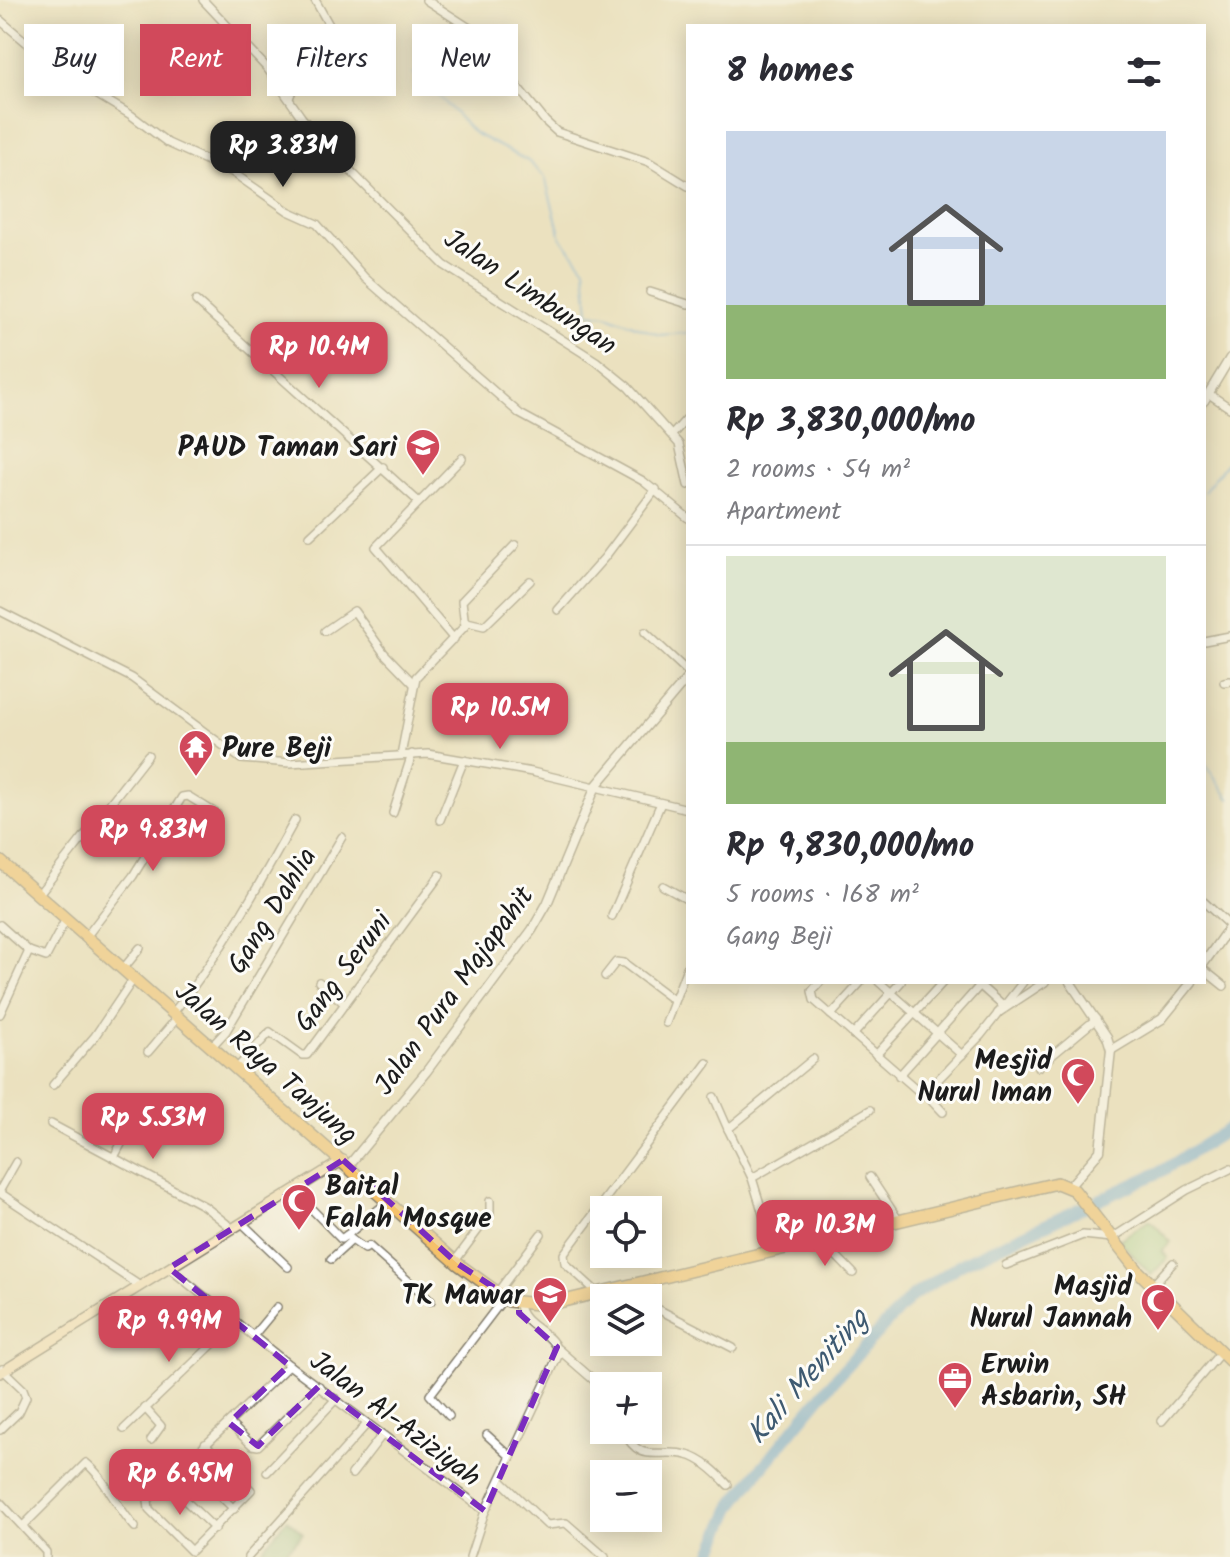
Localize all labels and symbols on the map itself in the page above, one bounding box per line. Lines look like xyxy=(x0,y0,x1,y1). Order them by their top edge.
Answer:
pin: Rp 3.83M xyxy=(200,121,366,189)
street label: Jalan Limbungan xyxy=(434,218,626,368)
pin: Rp 10.4M xyxy=(236,322,402,390)
place label: PAUD Taman Sari xyxy=(178,426,398,471)
school or university icon: PAUD Taman Sari xyxy=(404,427,442,477)
pin: Rp 10.5M xyxy=(417,683,583,751)
place label: Pure Beji xyxy=(222,727,332,772)
temple icon: Pure Beji xyxy=(177,728,215,778)
pin: Rp 9.83M xyxy=(70,805,236,873)
street label: Gang Dahlia xyxy=(216,839,330,984)
street label: Jalan Pura Majapahit xyxy=(364,877,547,1105)
street label: Gang Seruni xyxy=(283,901,405,1043)
street label: Jalan Raya Tanjung xyxy=(163,971,367,1157)
place label: Mesjid Nurul Iman xyxy=(917,1039,1053,1116)
mosque icon: Mesjid Nurul Iman xyxy=(1059,1056,1097,1106)
pin: Rp 5.53M xyxy=(70,1093,236,1161)
place label: Baital Falah Mosque xyxy=(325,1165,492,1242)
mosque icon: Baital Falah Mosque xyxy=(280,1182,318,1232)
pin: Rp 10.3M xyxy=(742,1200,908,1268)
place label: Masjid Nurul Jannah xyxy=(970,1265,1133,1342)
place label: TK Mawar xyxy=(401,1274,526,1319)
school or university icon: TK Mawar xyxy=(531,1275,569,1325)
mosque icon: Masjid Nurul Jannah xyxy=(1139,1282,1177,1332)
pin: Rp 9.99M xyxy=(86,1296,252,1364)
water label: Kali Meniting xyxy=(735,1297,883,1456)
street label: Jalan Al-Aziziyah xyxy=(299,1340,490,1500)
place label: Erwin Asbarin, SH xyxy=(981,1343,1127,1420)
office icon: Erwin Asbarin, SH xyxy=(936,1360,974,1410)
pin: Rp 6.95M xyxy=(97,1449,263,1517)

